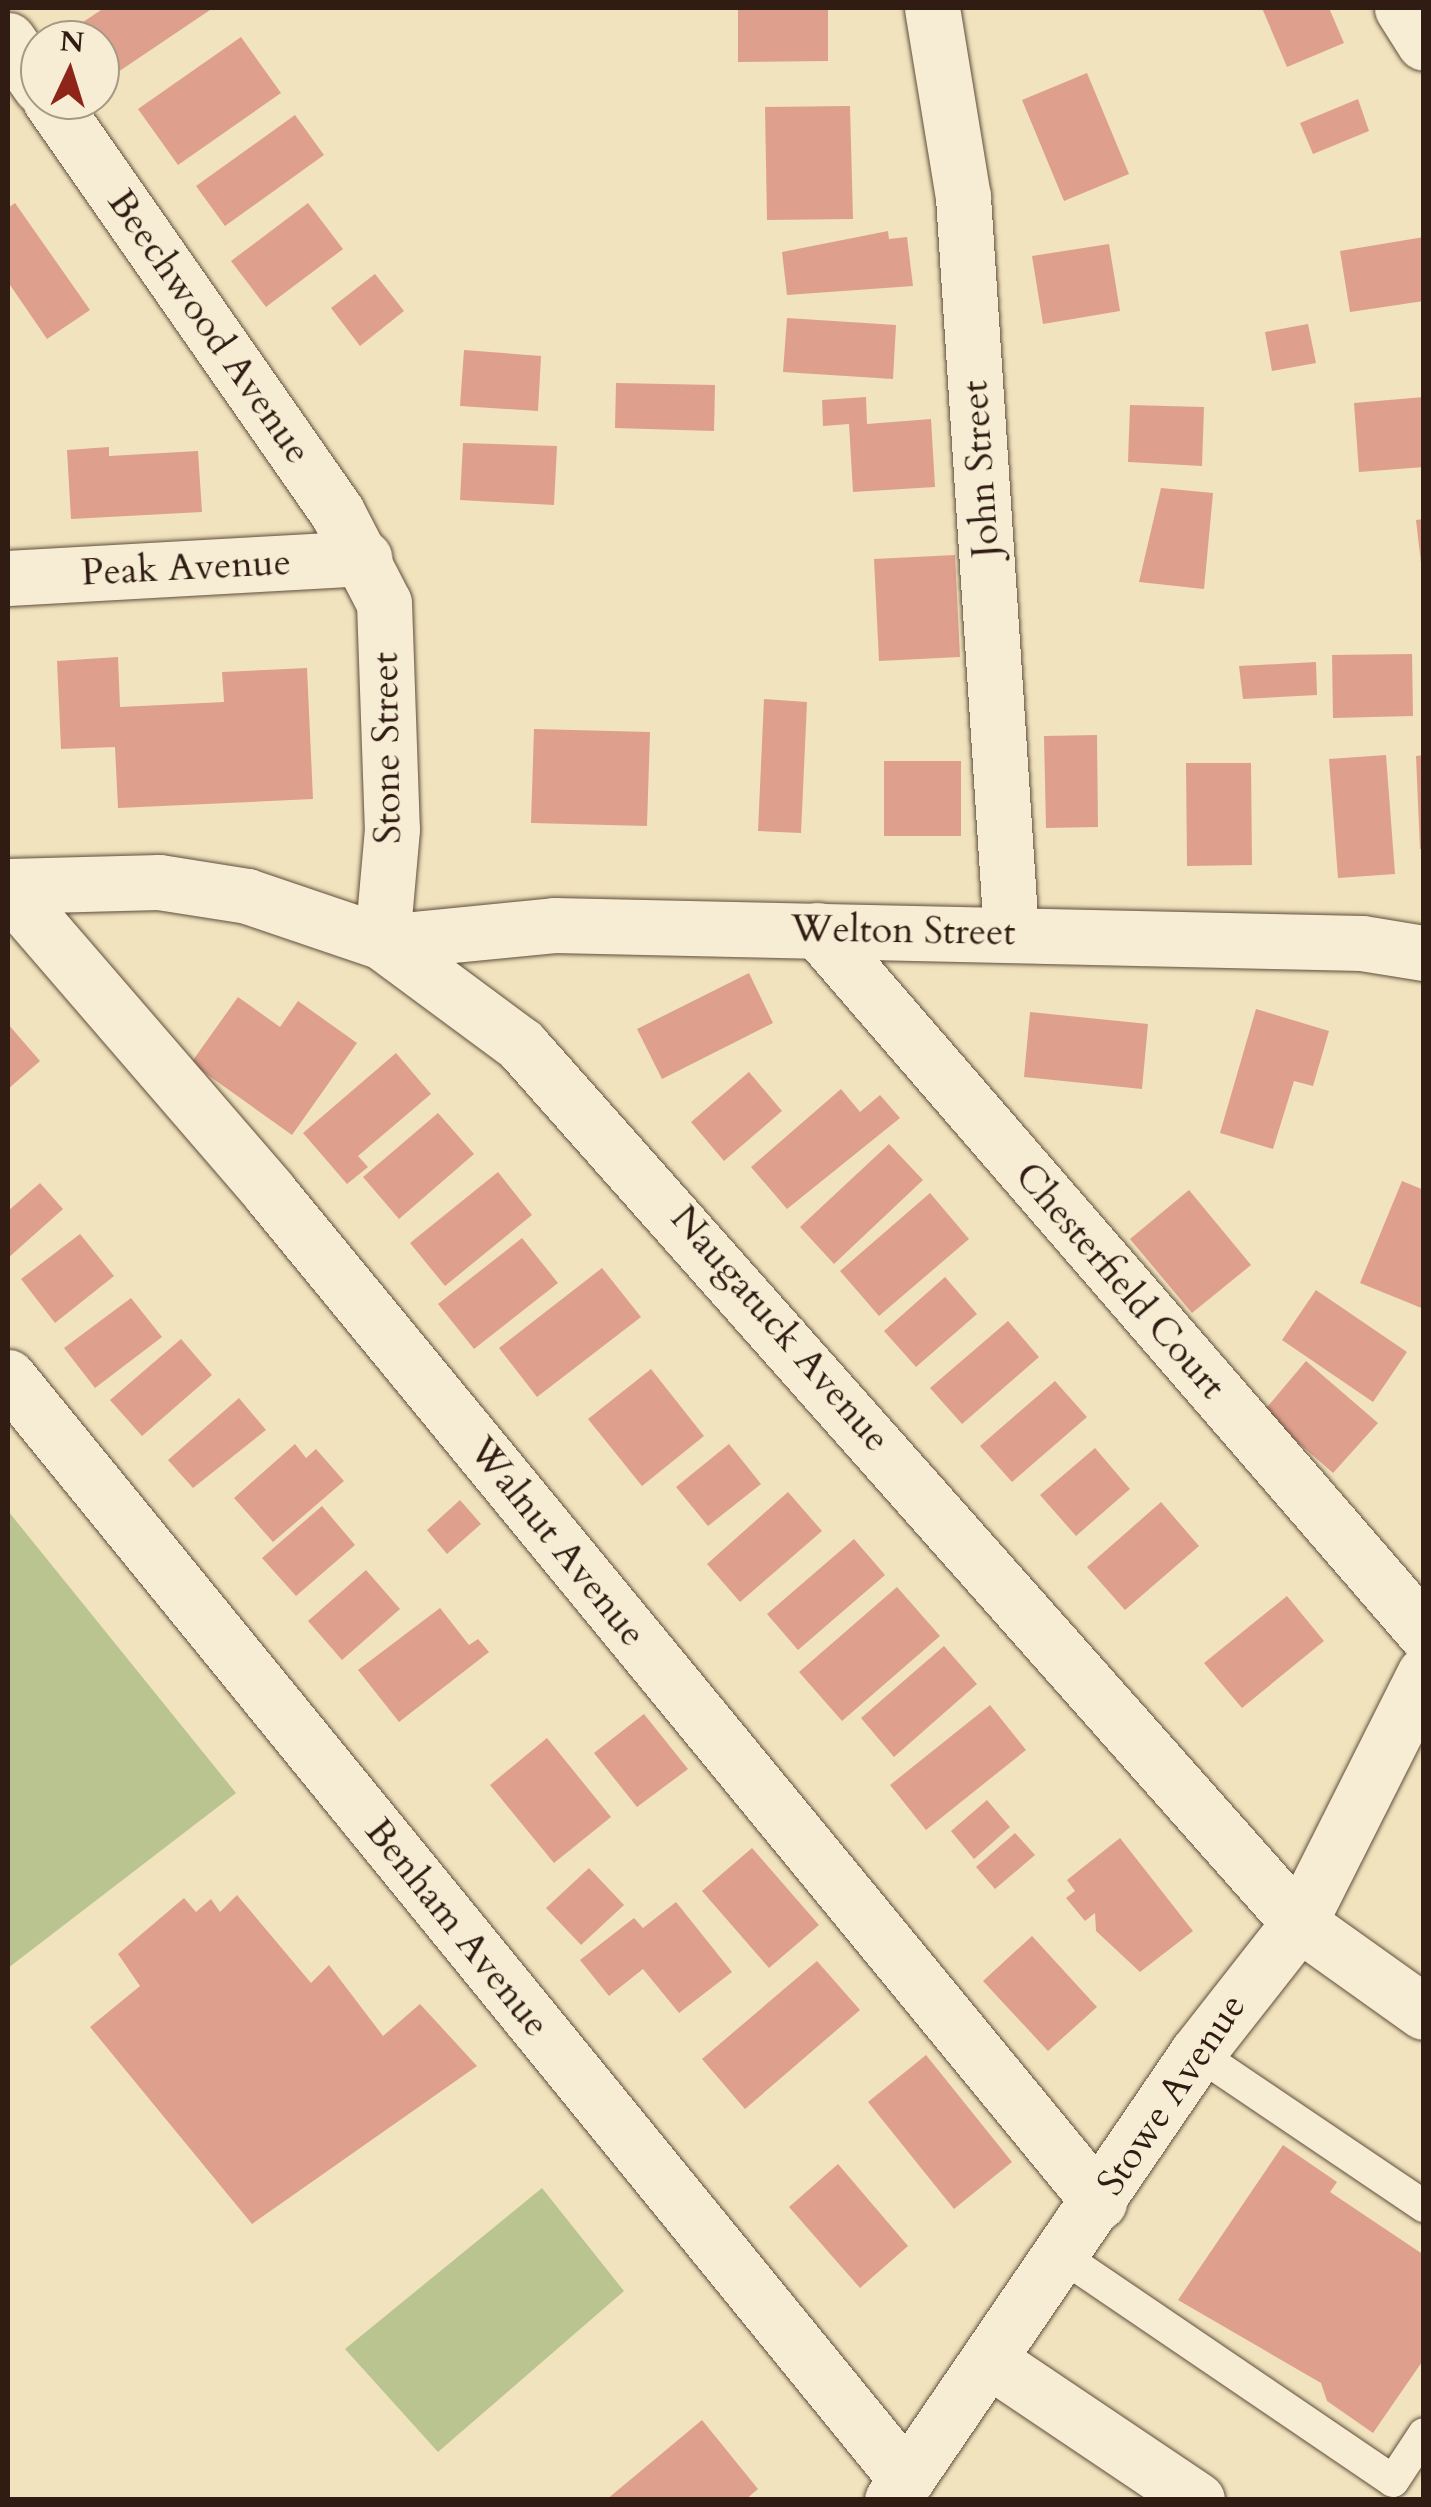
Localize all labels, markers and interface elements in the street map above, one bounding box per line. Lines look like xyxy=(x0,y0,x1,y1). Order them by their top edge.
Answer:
north arrow xyxy=(20,20,120,120)
text: N xyxy=(59,22,85,62)
street label: Beechwood Avenue xyxy=(97,181,321,473)
street label: John Street xyxy=(952,379,1010,559)
street label: Peak Avenue xyxy=(80,540,292,596)
street label: Stone Street xyxy=(363,652,411,844)
street label: Welton Street xyxy=(790,906,1016,956)
street label: Chesterfield Court xyxy=(1005,1154,1235,1408)
street label: Naugatuck Avenue xyxy=(661,1197,899,1461)
street label: Walnut Avenue xyxy=(459,1428,655,1656)
street label: Benham Avenue xyxy=(355,1810,559,2046)
street label: Stowe Avenue xyxy=(1088,1986,1256,2204)

